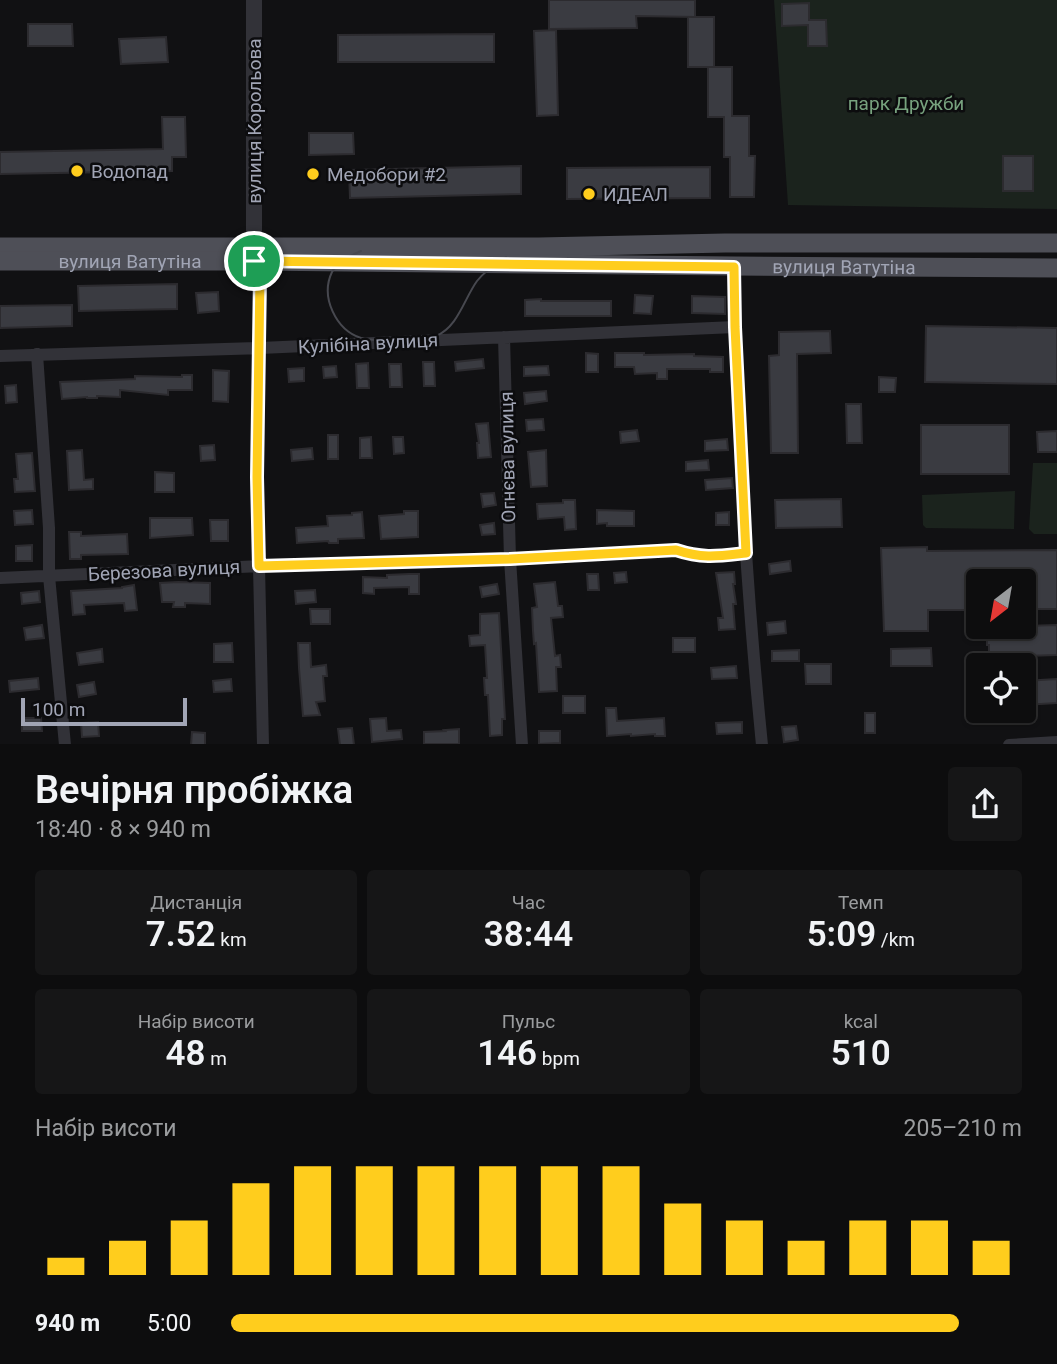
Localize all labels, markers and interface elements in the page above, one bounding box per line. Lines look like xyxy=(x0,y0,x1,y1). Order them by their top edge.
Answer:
street label: вулиця Корольова xyxy=(243,38,266,204)
park label: парк Дружби xyxy=(848,92,964,115)
place label: Водопад xyxy=(91,160,168,183)
marker: Водопад xyxy=(69,163,85,179)
place label: Медобори #2 xyxy=(327,163,446,186)
marker: Медобори #2 xyxy=(305,166,321,182)
place label: ИДЕАЛ xyxy=(603,183,668,206)
marker: ИДЕАЛ xyxy=(581,186,597,202)
pin xyxy=(224,231,284,291)
icon: arrive xyxy=(235,242,273,280)
street label: вулиця Ватутіна xyxy=(58,250,202,273)
street label: вулиця Ватутіна xyxy=(772,255,916,279)
street label: Кулібіна вулиця xyxy=(297,328,439,359)
street label: Огнєва вулиця xyxy=(495,391,520,523)
street label: Березова вулиця xyxy=(87,555,241,586)
north arrow xyxy=(966,569,1036,639)
map controls xyxy=(966,569,1036,723)
button: locate xyxy=(966,653,1036,723)
scale bar xyxy=(21,696,187,727)
text: 100 m xyxy=(32,698,85,721)
button: share xyxy=(948,767,1022,841)
text: Вечірня пробіжка xyxy=(35,768,353,812)
text: 18:40 · 8 × 940 m xyxy=(35,816,211,843)
text: Дистанція xyxy=(150,891,242,914)
text: Час xyxy=(512,891,545,914)
text: Темп xyxy=(838,891,884,914)
text: 7.52 xyxy=(146,914,216,955)
text: 38:44 xyxy=(484,914,573,955)
text: 5:09 xyxy=(807,914,876,955)
text: km xyxy=(216,928,247,951)
text: /km xyxy=(876,928,915,951)
text: Набір висоти xyxy=(138,1010,255,1033)
text: Пульс xyxy=(502,1010,555,1033)
text: kcal xyxy=(844,1010,878,1033)
text: 48 xyxy=(165,1033,205,1074)
text: 146 xyxy=(477,1033,537,1074)
text: 510 xyxy=(831,1033,891,1074)
text: m xyxy=(205,1047,227,1070)
text: bpm xyxy=(537,1047,580,1070)
text: Набір висоти xyxy=(35,1115,177,1142)
text: 205–210 m xyxy=(903,1115,1022,1142)
text: 940 m xyxy=(35,1310,100,1337)
text: 5:00 xyxy=(147,1310,191,1337)

